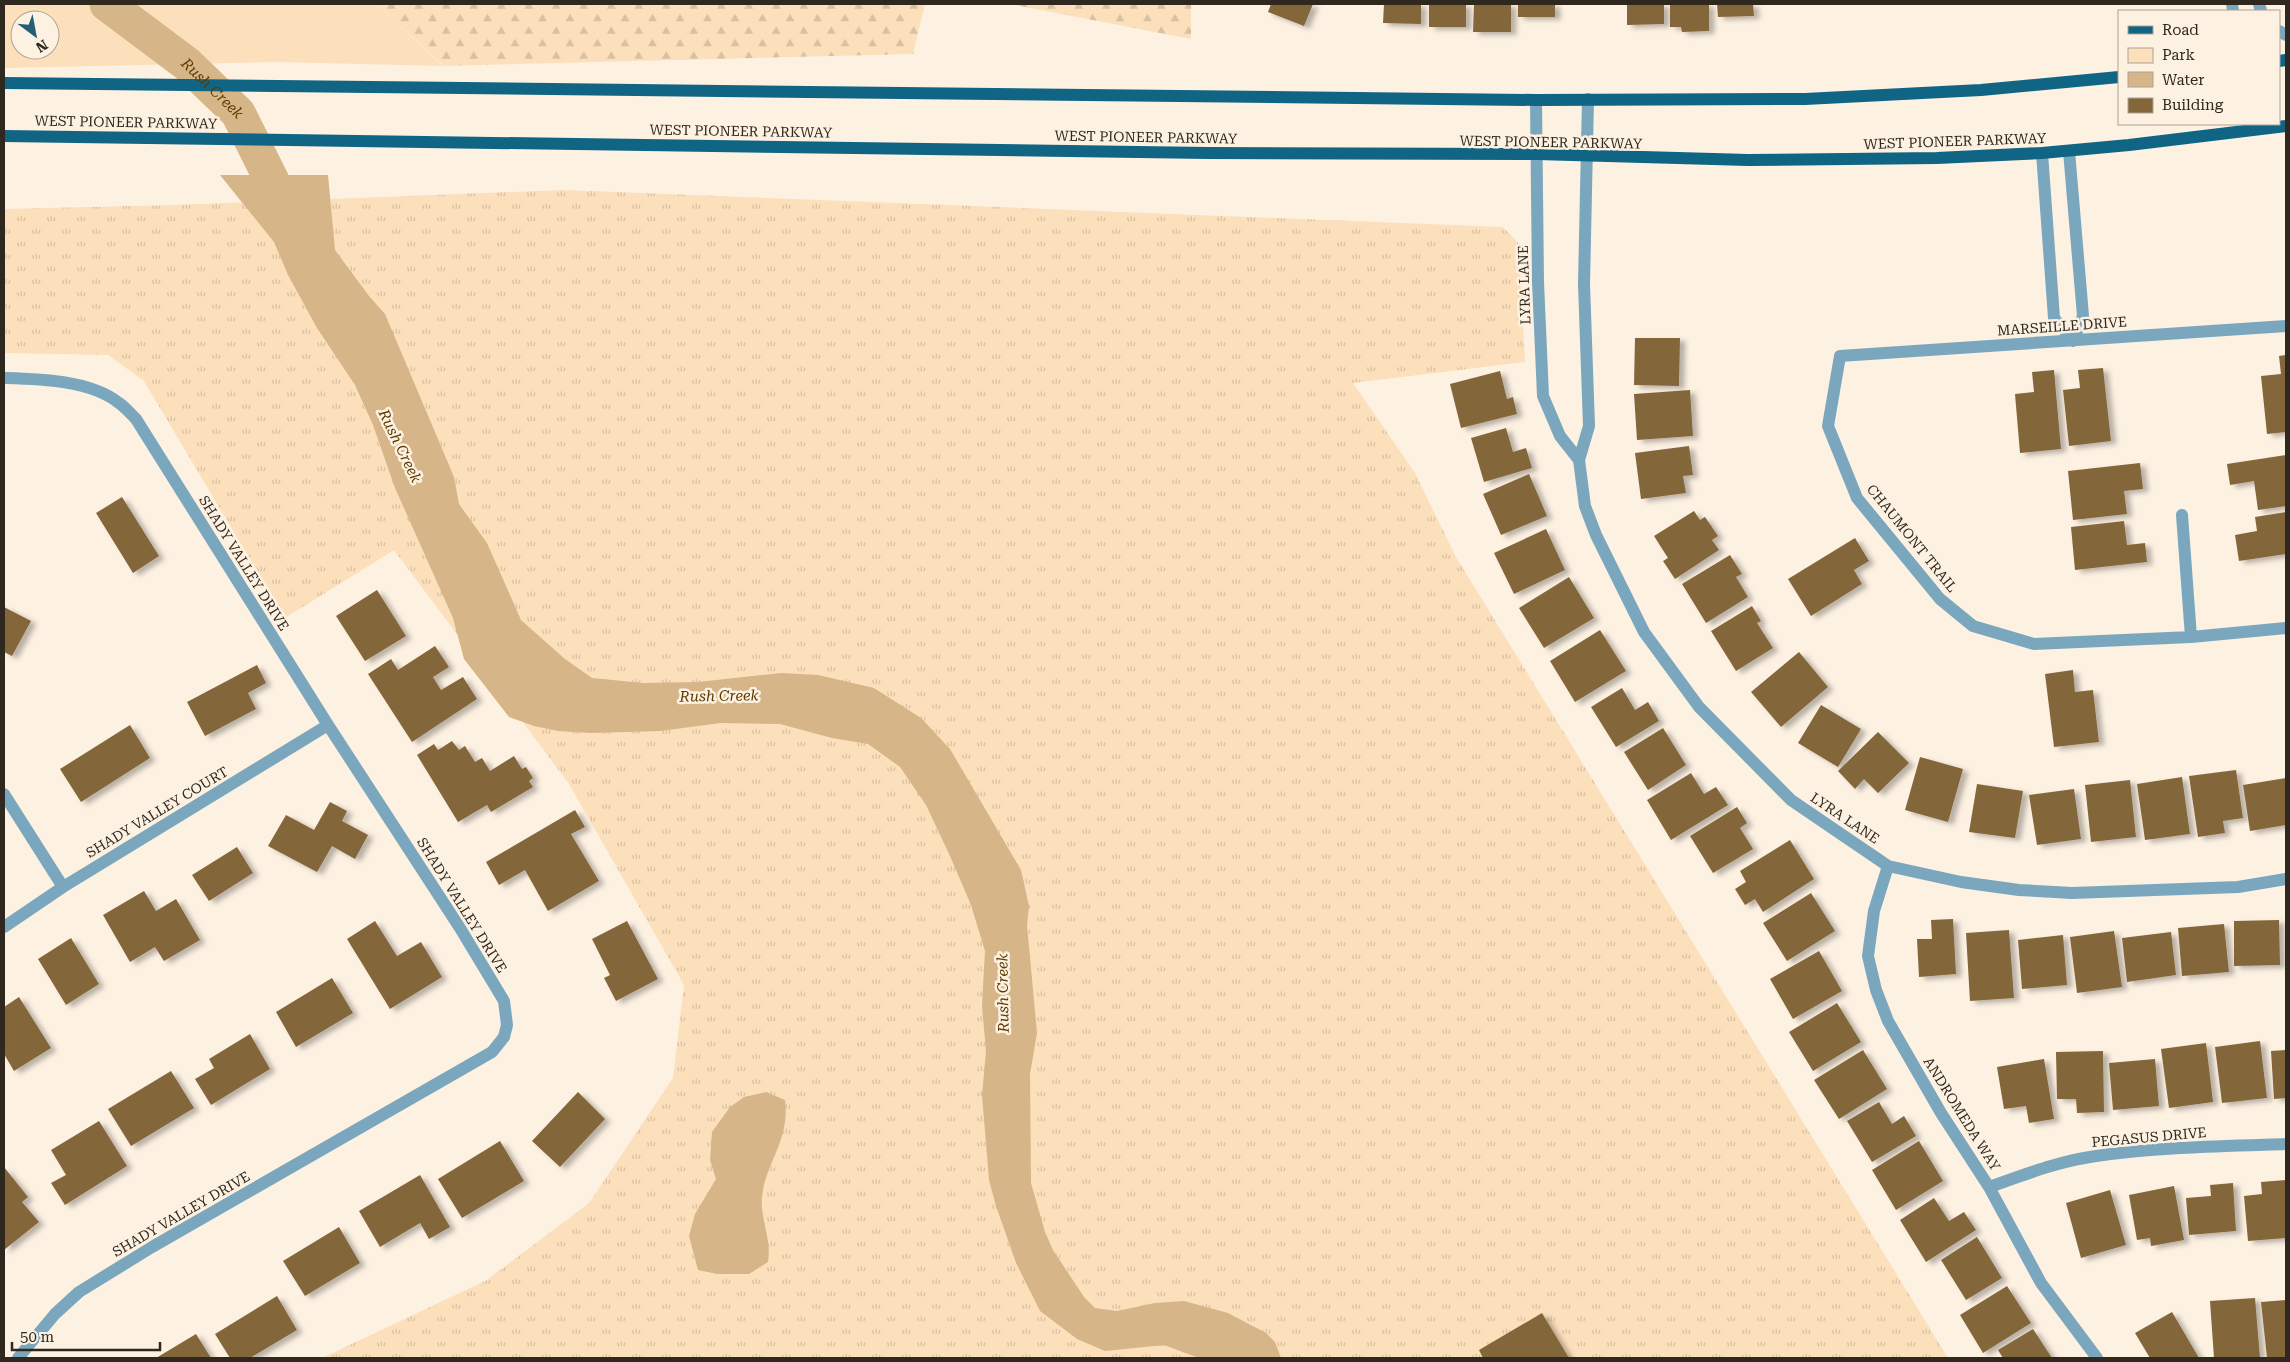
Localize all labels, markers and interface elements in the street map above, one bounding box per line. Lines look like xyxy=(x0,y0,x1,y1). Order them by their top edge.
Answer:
north arrow xyxy=(10,10,60,60)
legend xyxy=(2118,10,2280,125)
text: Road xyxy=(2162,21,2199,39)
text: N xyxy=(33,36,51,56)
text: Park xyxy=(2162,46,2196,64)
water label: Rush Creek xyxy=(177,54,248,123)
text: Water xyxy=(2162,71,2204,89)
text: Building xyxy=(2162,96,2224,114)
street label: WEST PIONEER PARKWAY xyxy=(35,112,218,132)
street label: WEST PIONEER PARKWAY xyxy=(650,121,833,141)
street label: WEST PIONEER PARKWAY xyxy=(1055,127,1238,147)
street label: WEST PIONEER PARKWAY xyxy=(1863,130,2047,152)
street label: WEST PIONEER PARKWAY xyxy=(1460,132,1643,152)
street label: LYRA LANE xyxy=(1515,245,1533,325)
street label: MARSEILLE DRIVE xyxy=(1996,313,2128,339)
water label: Rush Creek xyxy=(374,406,426,486)
street label: CHAUMONT TRAIL xyxy=(1864,481,1961,595)
street label: SHADY VALLEY DRIVE xyxy=(196,493,292,633)
water label: Rush Creek xyxy=(678,686,760,706)
street label: SHADY VALLEY COURT xyxy=(83,763,231,861)
street label: LYRA LANE xyxy=(1808,789,1882,847)
street label: SHADY VALLEY DRIVE xyxy=(414,835,510,975)
water label: Rush Creek xyxy=(993,952,1013,1034)
street label: ANDROMEDA WAY xyxy=(1920,1054,2004,1174)
street label: PEGASUS DRIVE xyxy=(2091,1124,2207,1150)
street label: SHADY VALLEY DRIVE xyxy=(109,1168,253,1260)
scale bar xyxy=(12,1320,160,1352)
text: 50 m xyxy=(20,1328,55,1346)

